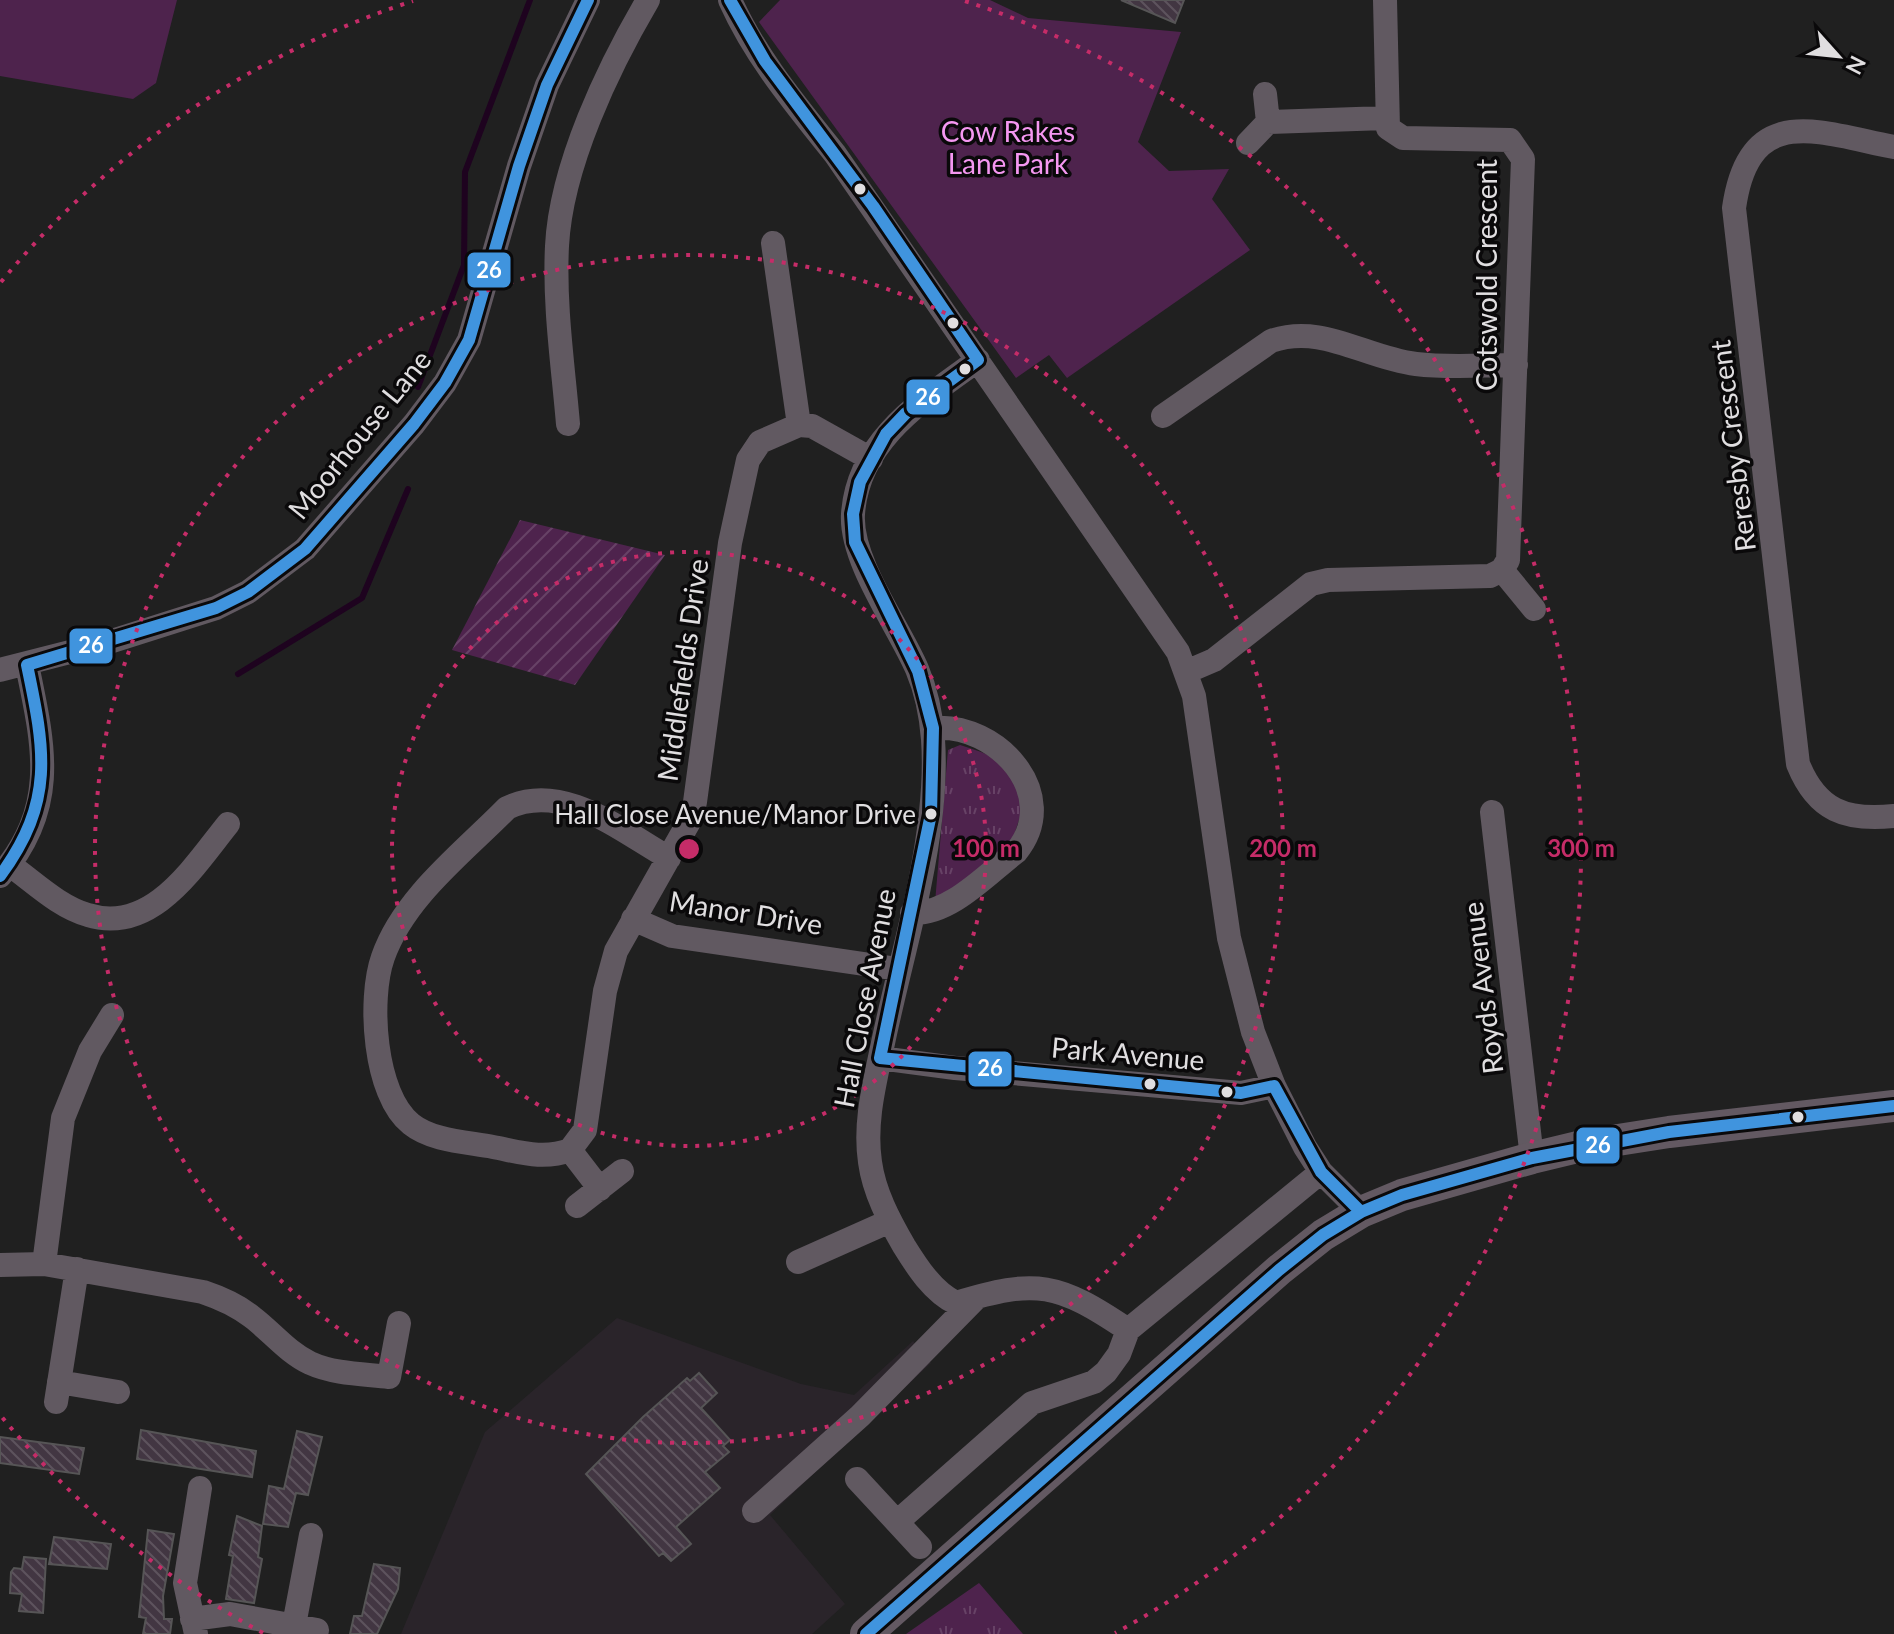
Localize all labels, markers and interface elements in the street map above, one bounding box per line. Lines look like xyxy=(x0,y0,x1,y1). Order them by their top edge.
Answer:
north arrow xyxy=(1798,16,1878,96)
text: N xyxy=(1840,52,1872,79)
park label: Cow Rakes Lane Park xyxy=(941,114,1075,180)
street label: Cotswold Crescent xyxy=(1469,159,1503,391)
unlabelled marker xyxy=(852,181,868,197)
line badge: 26 xyxy=(466,251,512,289)
text: 26 xyxy=(476,256,502,283)
unlabelled marker xyxy=(945,315,961,331)
street label: Reresby Crescent xyxy=(1702,338,1762,554)
street label: Moorhouse Lane xyxy=(281,343,437,525)
unlabelled marker xyxy=(957,361,973,377)
line badge: 26 xyxy=(905,378,951,416)
text: 26 xyxy=(915,383,941,410)
street label: Middlefields Drive xyxy=(650,557,714,783)
line badge: 26 xyxy=(68,627,114,665)
text: 26 xyxy=(78,631,104,658)
place label: Hall Close Avenue/Manor Drive xyxy=(554,798,916,830)
marker: Hall Close Avenue/Manor Drive xyxy=(923,806,939,822)
text: 100 m xyxy=(952,833,1020,862)
text: 200 m xyxy=(1249,833,1317,862)
text: 300 m xyxy=(1547,833,1615,862)
centre of rings xyxy=(675,835,703,863)
street label: Manor Drive xyxy=(667,883,825,941)
street label: Hall Close Avenue xyxy=(826,886,902,1110)
street label: Royds Avenue xyxy=(1455,900,1509,1076)
street label: Park Avenue xyxy=(1050,1029,1206,1077)
line badge: 26 xyxy=(967,1050,1013,1088)
text: 26 xyxy=(977,1054,1003,1081)
unlabelled marker xyxy=(1142,1076,1158,1092)
unlabelled marker xyxy=(1219,1084,1235,1100)
unlabelled marker xyxy=(1790,1109,1806,1125)
line badge: 26 xyxy=(1575,1126,1621,1165)
text: 26 xyxy=(1585,1131,1611,1158)

